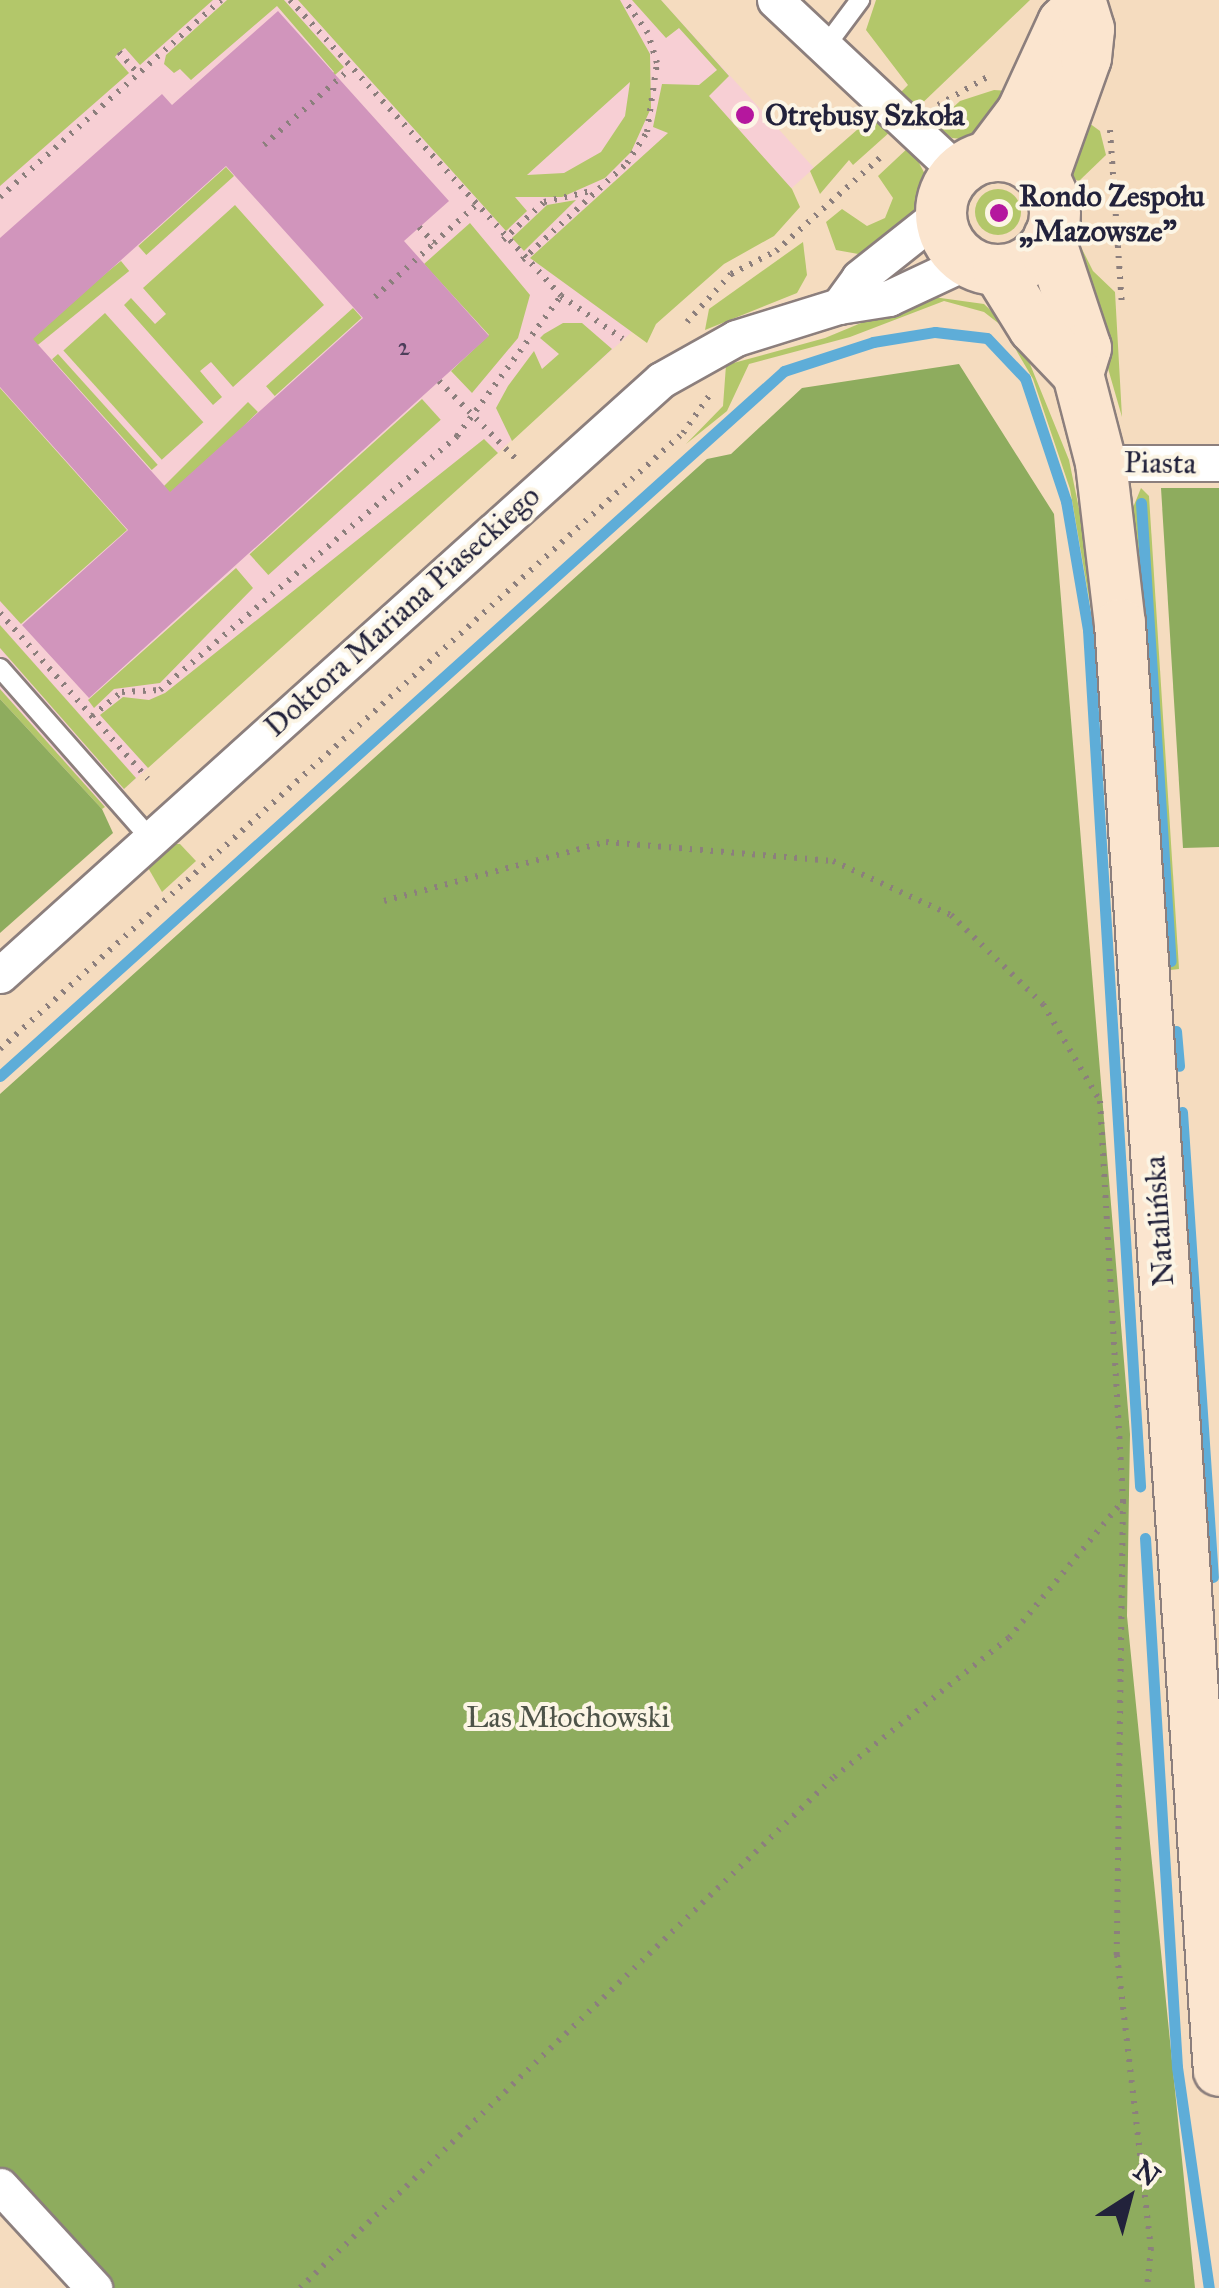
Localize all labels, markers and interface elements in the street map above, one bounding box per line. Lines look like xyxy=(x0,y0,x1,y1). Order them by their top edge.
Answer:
place label: Otrębusy Szkoła xyxy=(765,97,965,133)
marker: Otrębusy Szkoła xyxy=(734,104,756,126)
place label: Rondo Zespołu „Mazowsze” xyxy=(1019,178,1205,248)
marker: Rondo Zespołu „Mazowsze” xyxy=(988,202,1010,224)
house number: 2 xyxy=(398,332,410,362)
street label: Piasta xyxy=(1124,444,1196,482)
street label: Doktora Mariana Piaseckiego xyxy=(257,478,547,744)
street label: Natalińska xyxy=(1136,1155,1182,1287)
park label: Las Młochowski xyxy=(466,1699,670,1735)
north arrow xyxy=(1079,2148,1179,2248)
text: N xyxy=(1127,2152,1167,2194)

